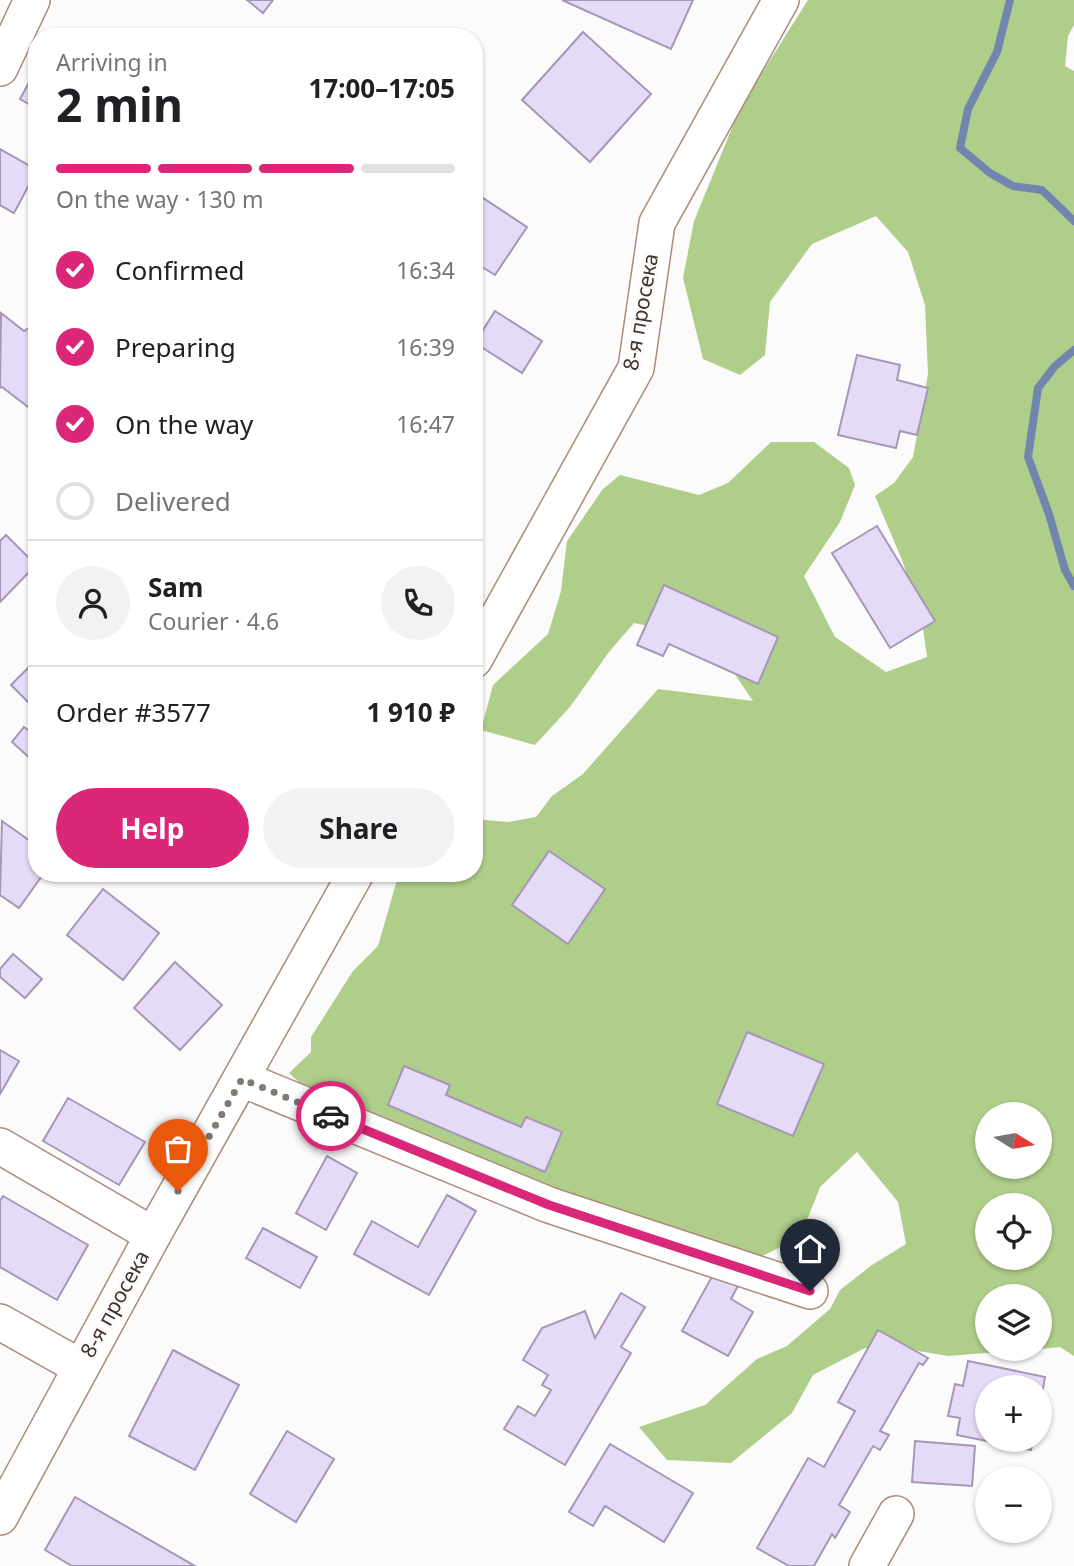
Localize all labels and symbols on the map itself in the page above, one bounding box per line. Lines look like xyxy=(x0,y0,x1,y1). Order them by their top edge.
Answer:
street label: 8-я просека xyxy=(616,251,664,373)
courier xyxy=(296,1081,366,1151)
north arrow xyxy=(975,1102,1052,1180)
pin xyxy=(148,1119,208,1191)
pin xyxy=(780,1219,840,1291)
street label: 8-я просека xyxy=(73,1245,155,1362)

